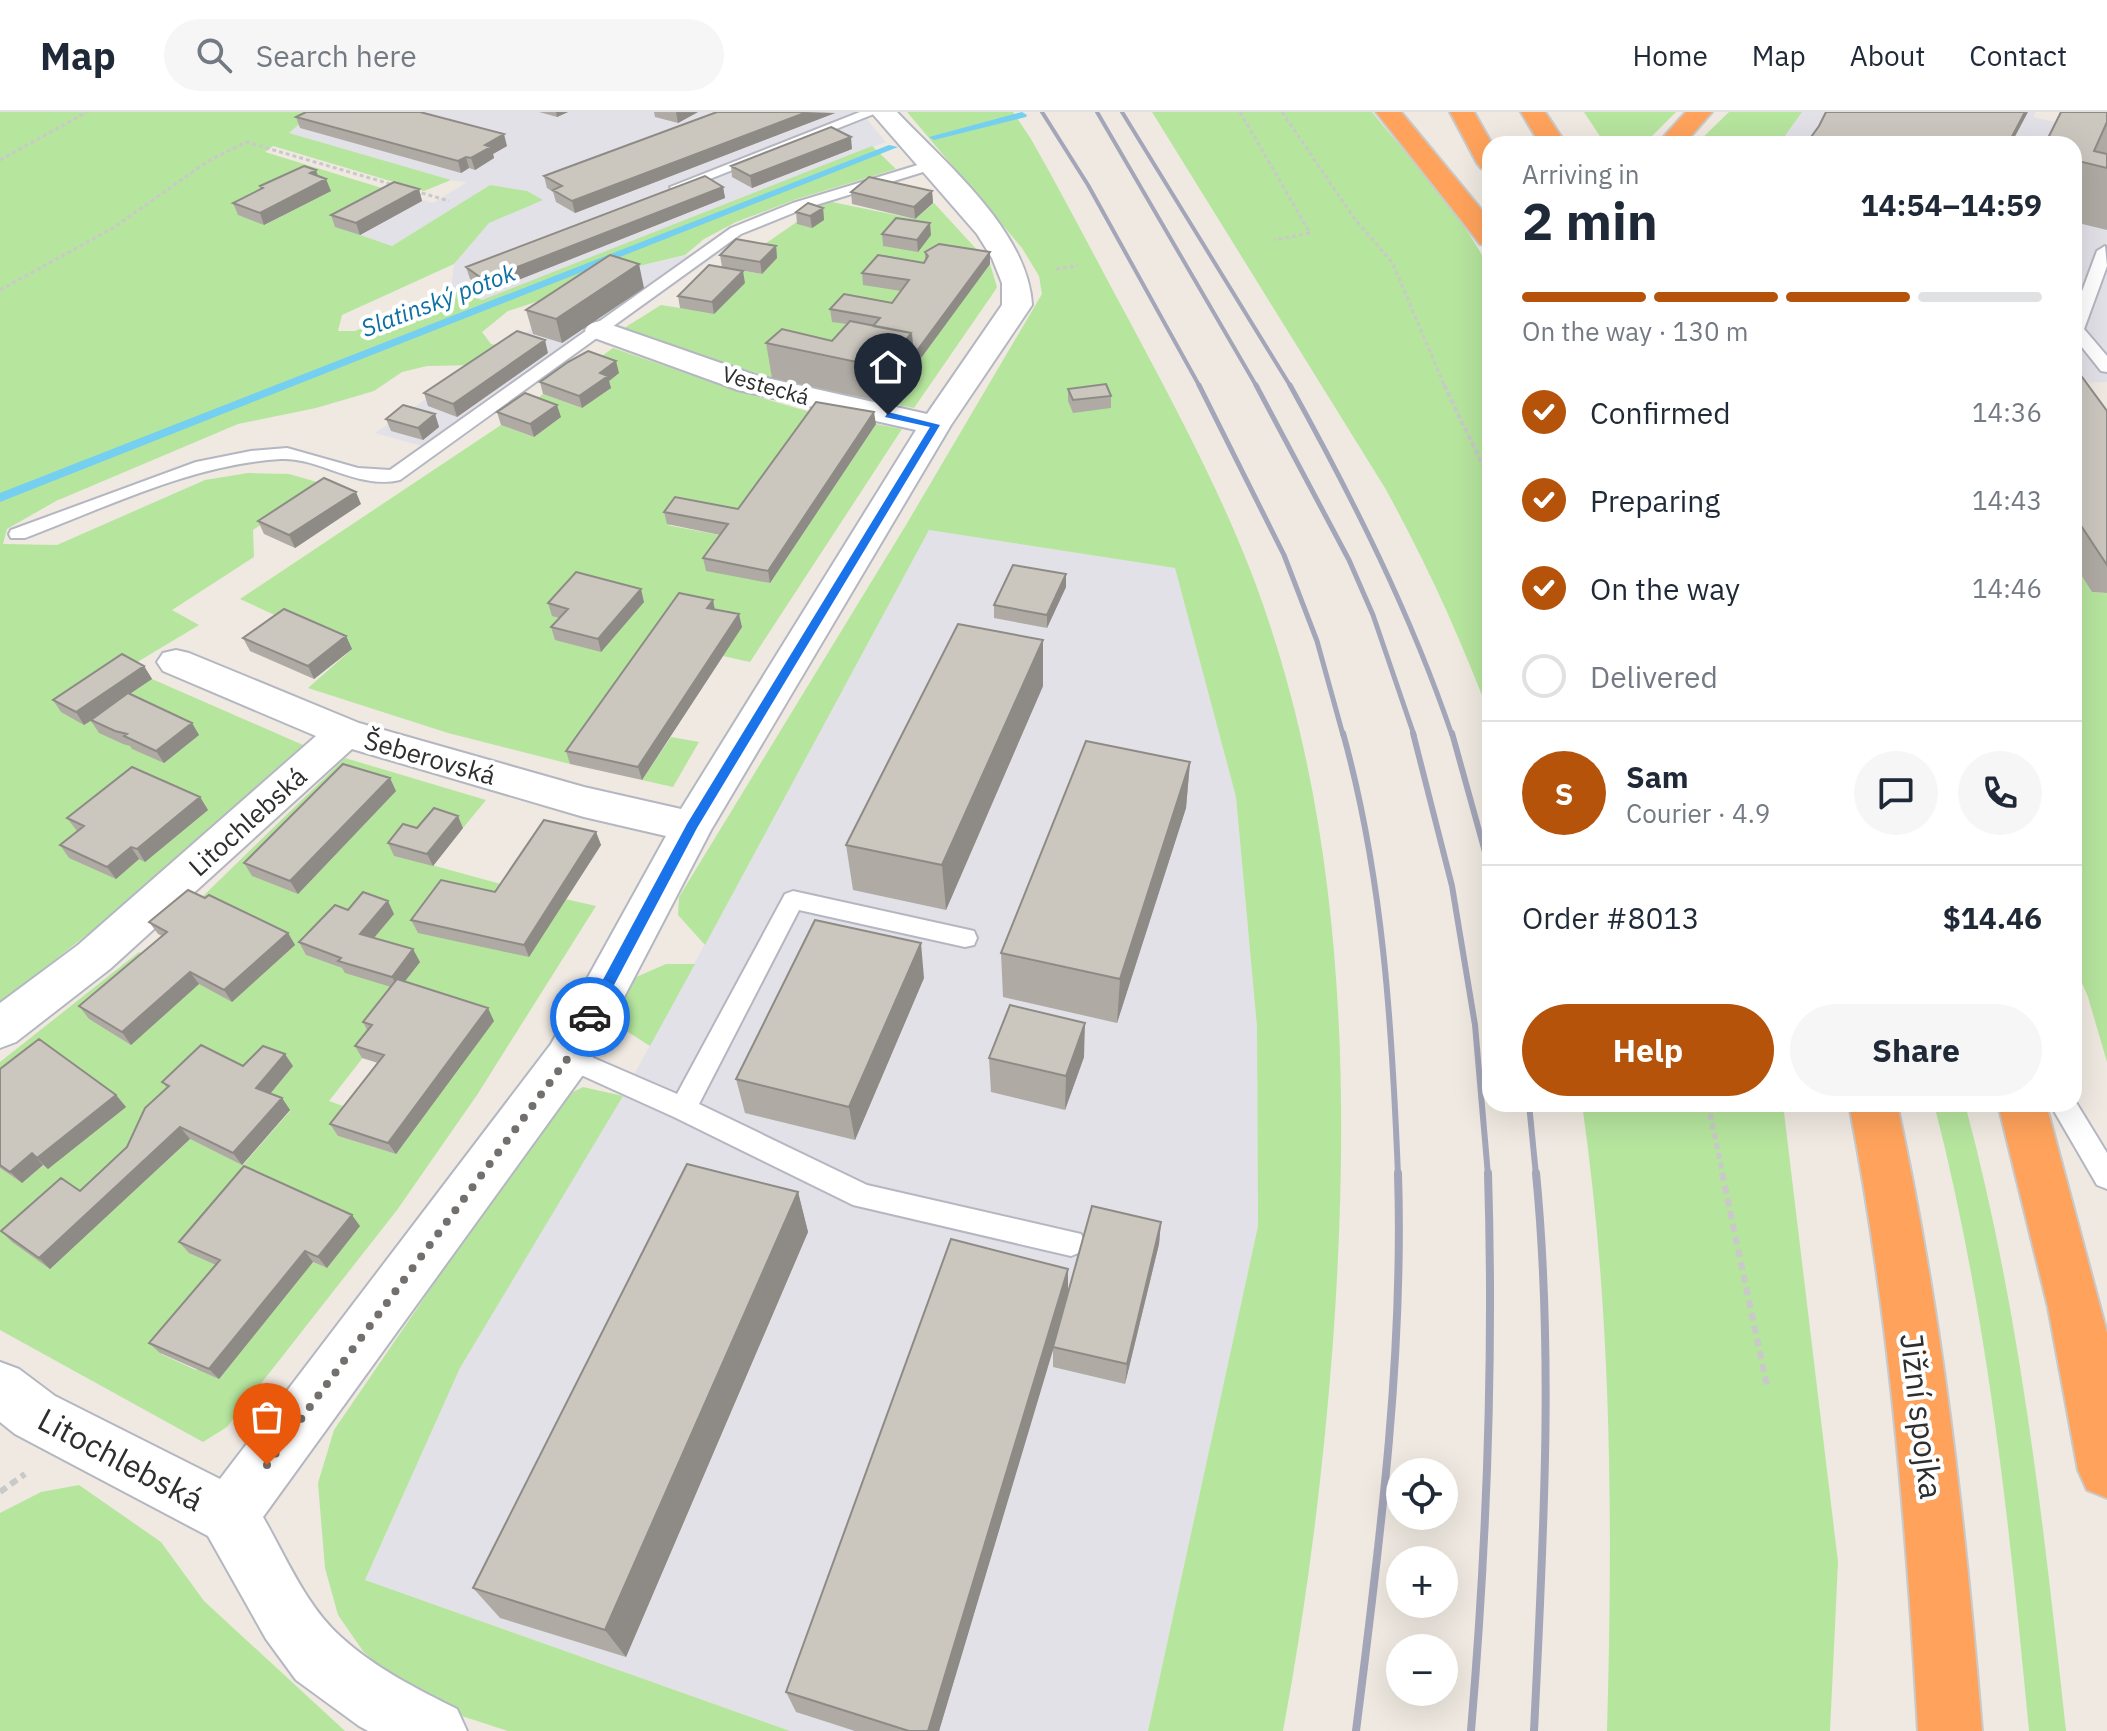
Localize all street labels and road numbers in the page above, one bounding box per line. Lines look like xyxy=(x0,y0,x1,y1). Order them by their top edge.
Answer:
street label: Vestecká xyxy=(719,359,813,411)
street label: Šeberovská xyxy=(360,722,500,792)
street label: Litochlebská xyxy=(181,759,313,883)
street label: Jižní spojka xyxy=(1891,1331,1953,1501)
street label: Litochlebská xyxy=(31,1398,211,1520)

